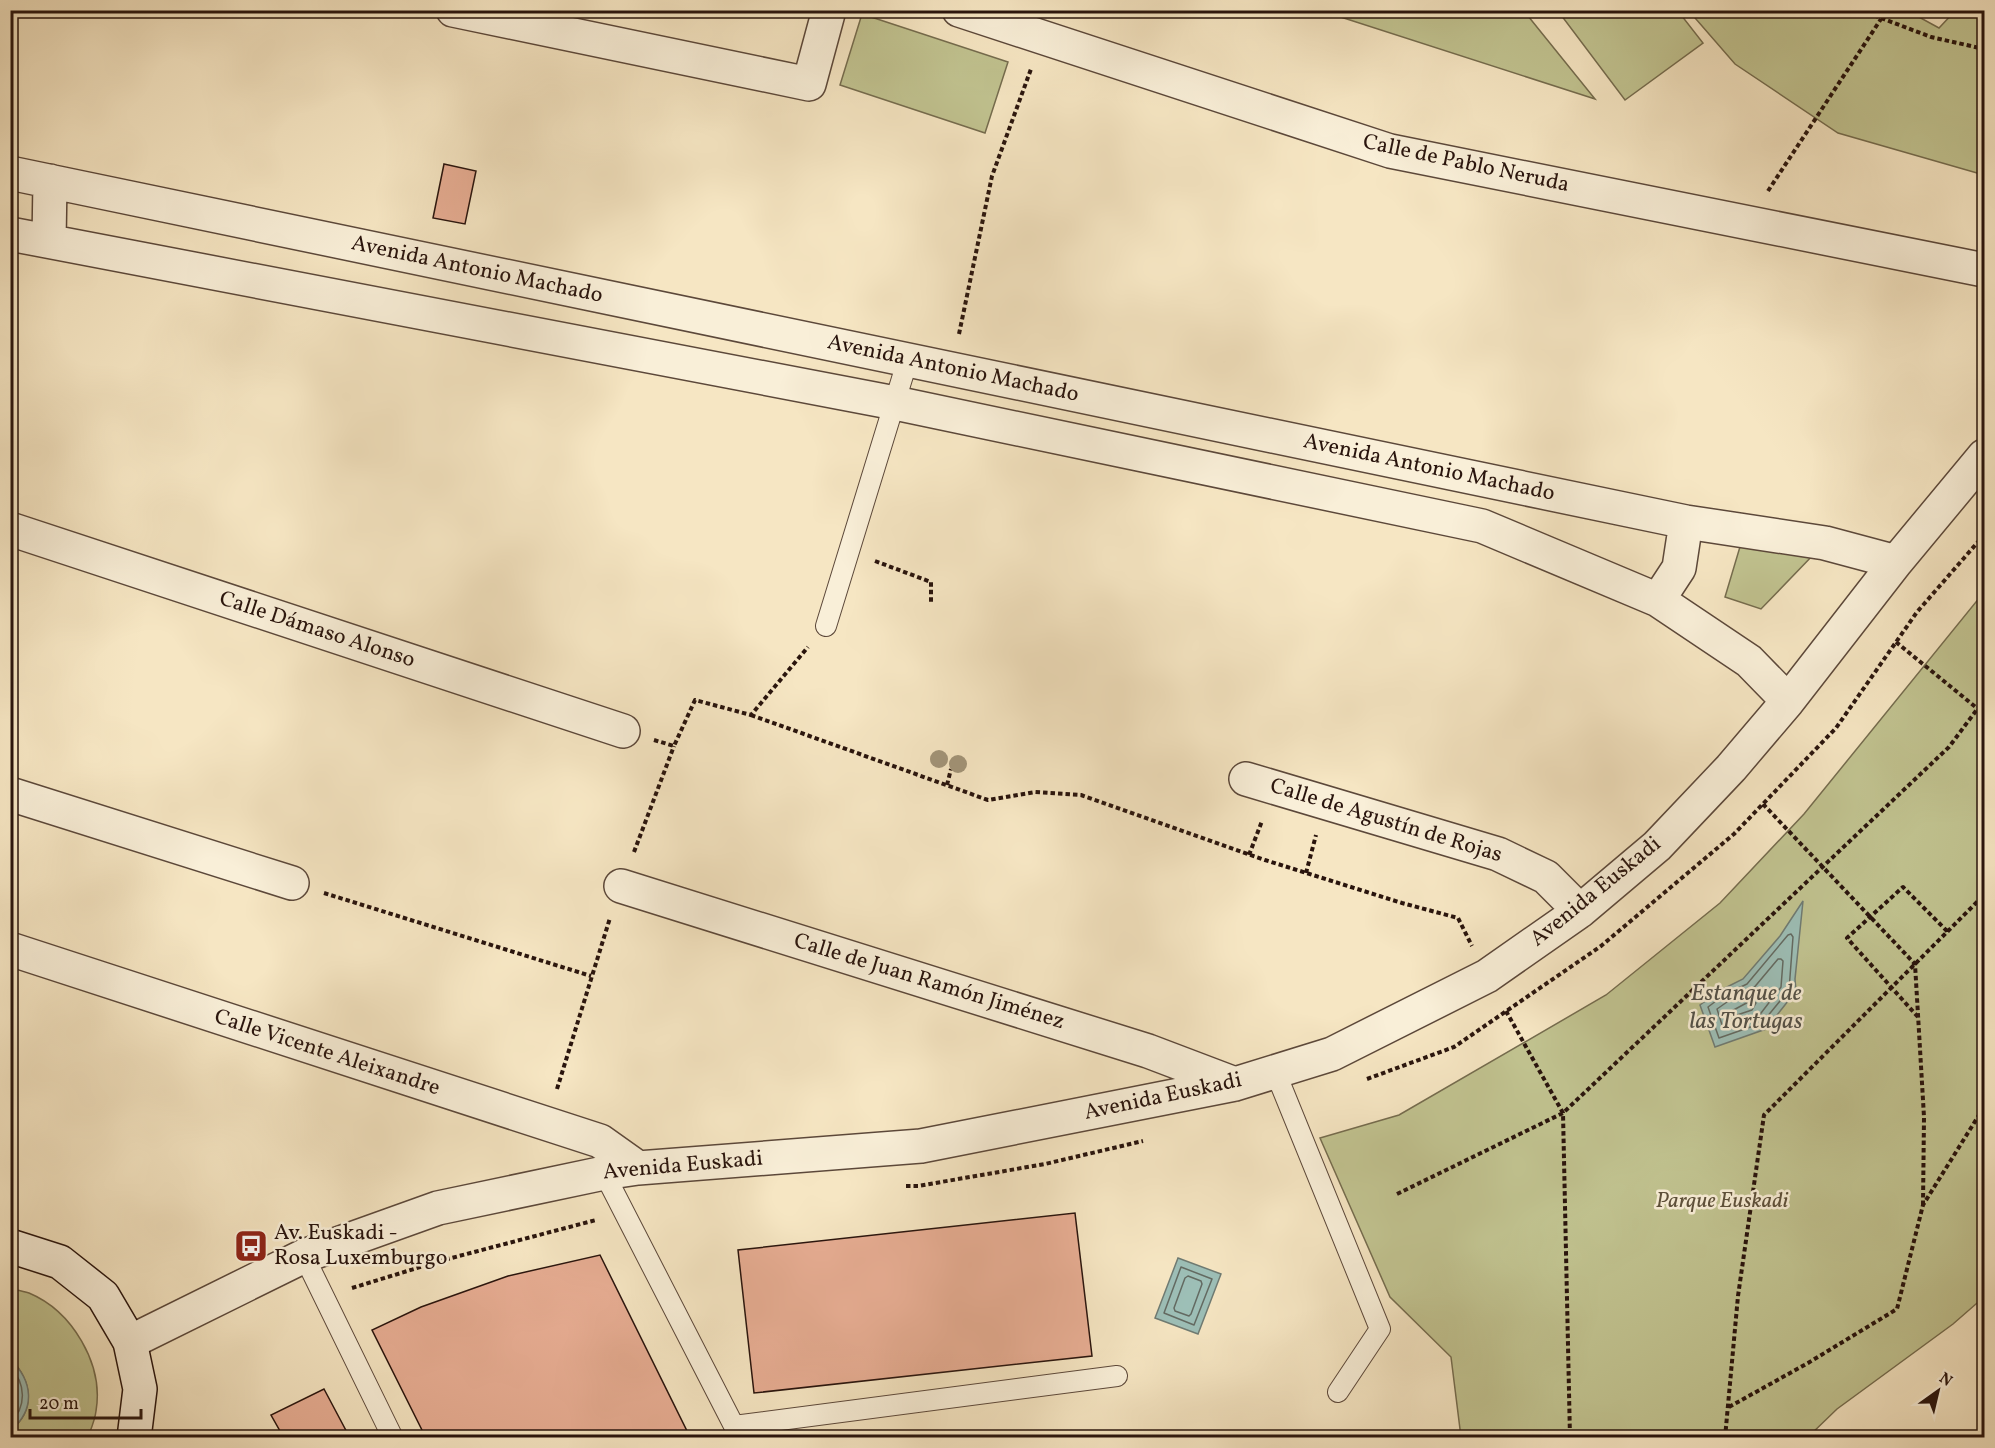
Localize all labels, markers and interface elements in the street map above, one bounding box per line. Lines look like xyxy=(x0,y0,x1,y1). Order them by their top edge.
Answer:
street label: Calle de Pablo Neruda xyxy=(1360,127,1572,201)
street label: Avenida Antonio Machado xyxy=(349,228,605,312)
street label: Avenida Antonio Machado xyxy=(825,327,1081,411)
street label: Avenida Antonio Machado xyxy=(1301,426,1557,510)
street label: Calle Dámaso Alonso xyxy=(215,584,419,676)
street label: Calle de Agustín de Rojas xyxy=(1266,771,1506,871)
street label: Avenida Euskadi xyxy=(1524,829,1668,955)
street label: Calle de Juan Ramón Jiménez xyxy=(790,926,1068,1038)
water label: Estanque de las Tortugas xyxy=(1689,977,1803,1039)
street label: Calle Vicente Aleixandre xyxy=(210,1002,444,1104)
street label: Avenida Euskadi xyxy=(1081,1065,1245,1129)
street label: Avenida Euskadi xyxy=(602,1144,764,1188)
park label: Parque Euskadi xyxy=(1656,1186,1789,1217)
place label: Av. Euskadi - Rosa Luxemburgo xyxy=(274,1218,447,1274)
bus stop icon: Av. Euskadi - Rosa Luxemburgo xyxy=(233,1228,269,1264)
north arrow xyxy=(1908,1361,1968,1421)
text: N xyxy=(1934,1368,1957,1393)
scale bar xyxy=(30,1382,141,1420)
text: 20 m xyxy=(39,1392,79,1417)

